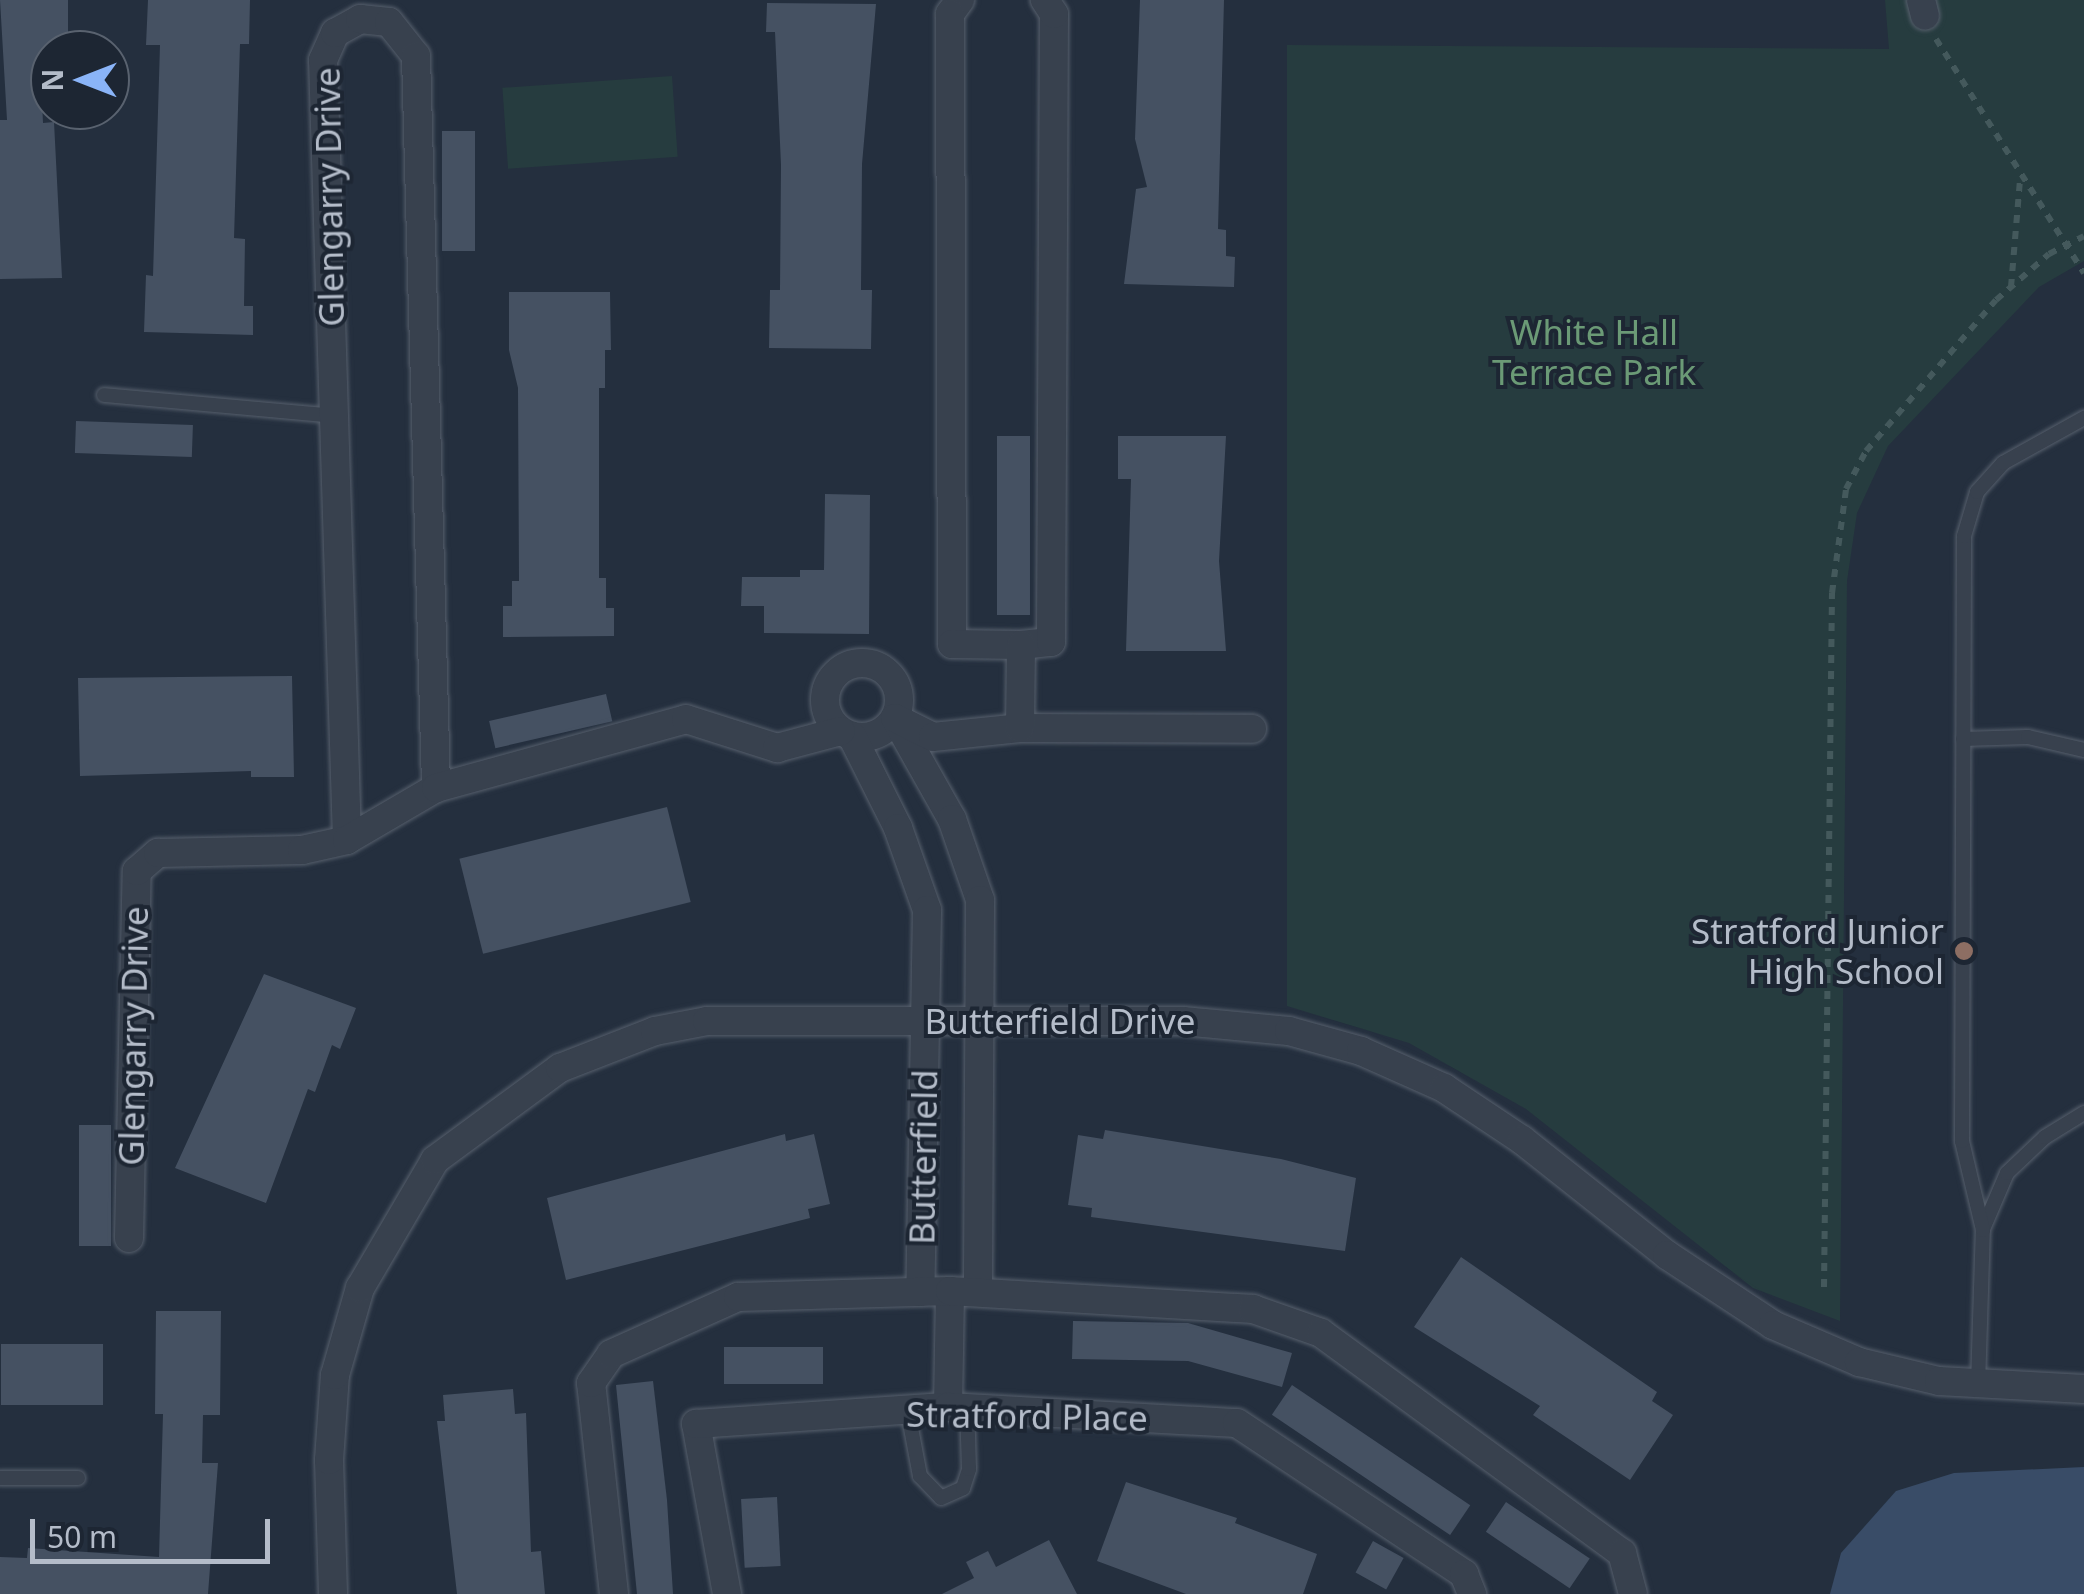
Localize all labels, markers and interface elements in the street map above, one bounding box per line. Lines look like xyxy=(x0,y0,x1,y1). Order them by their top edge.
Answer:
north arrow xyxy=(30,30,130,130)
street label: Glengarry Drive xyxy=(306,67,352,327)
text: N xyxy=(33,69,71,91)
park label: White Hall Terrace Park xyxy=(1492,311,1696,393)
street label: Glengarry Drive xyxy=(110,906,156,1166)
place label: Stratford Junior High School xyxy=(1691,910,1944,992)
marker: Stratford Junior High School xyxy=(1953,940,1975,962)
street label: Butterfield Drive xyxy=(925,1000,1195,1042)
street label: Butterfield xyxy=(900,1069,946,1245)
street label: Stratford Place xyxy=(906,1393,1148,1439)
scale bar xyxy=(35,1499,275,1561)
text: 50 m xyxy=(47,1516,117,1557)

